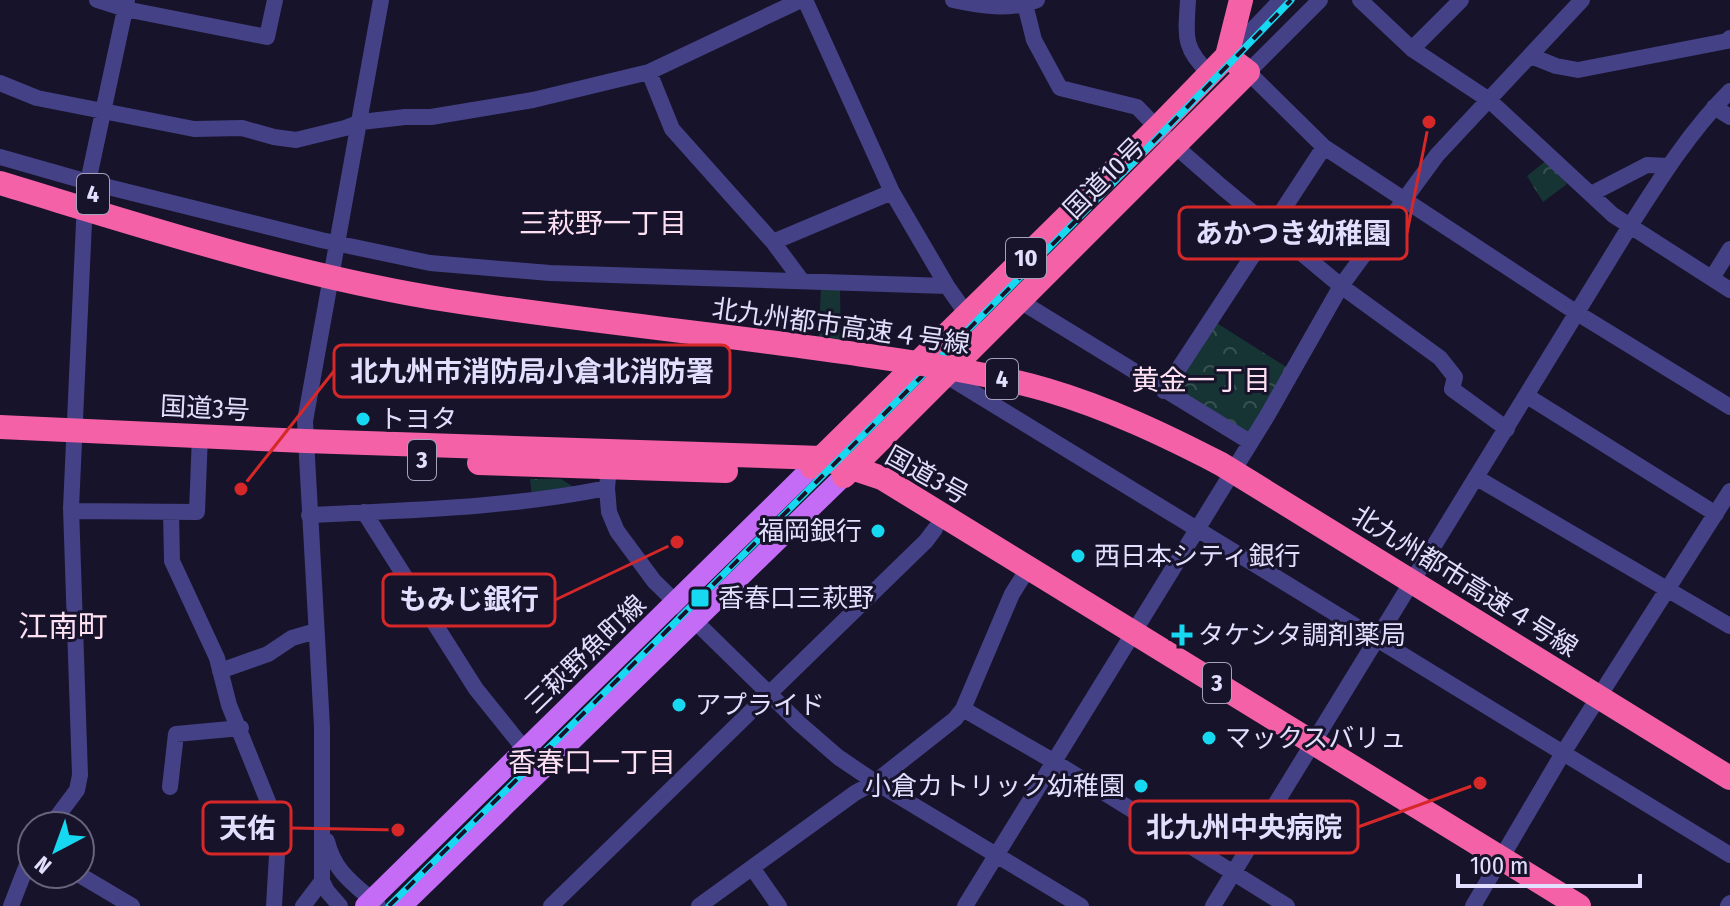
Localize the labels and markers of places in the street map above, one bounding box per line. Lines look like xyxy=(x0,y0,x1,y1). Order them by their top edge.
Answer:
callout: あかつき幼稚園 xyxy=(1179,207,1407,259)
callout: 北九州市消防局小倉北消防署 xyxy=(334,345,730,397)
place label: トヨタ xyxy=(379,404,457,435)
marker: トヨタ xyxy=(354,410,372,428)
place label: 福岡銀行 xyxy=(758,516,862,547)
marker: 福岡銀行 xyxy=(869,522,887,540)
place label: 西日本シティ銀行 xyxy=(1094,541,1300,572)
marker: 西日本シティ銀行 xyxy=(1069,547,1087,565)
callout: もみじ銀行 xyxy=(383,574,555,626)
place label: 香春口三萩野 xyxy=(718,583,874,614)
marker: 香春口三萩野 xyxy=(689,587,711,609)
place label: タケシタ調剤薬局 xyxy=(1198,620,1406,651)
marker: タケシタ調剤薬局 xyxy=(1173,626,1191,644)
place label: アプライド xyxy=(695,690,825,721)
marker: アプライド xyxy=(670,696,688,714)
place label: マックスバリュ xyxy=(1225,723,1406,754)
marker: マックスバリュ xyxy=(1200,729,1218,747)
place label: 小倉カトリック幼稚園 xyxy=(865,771,1125,802)
marker: 小倉カトリック幼稚園 xyxy=(1132,777,1150,795)
callout: 北九州中央病院 xyxy=(1130,801,1358,853)
callout: 天佑 xyxy=(203,802,291,854)

